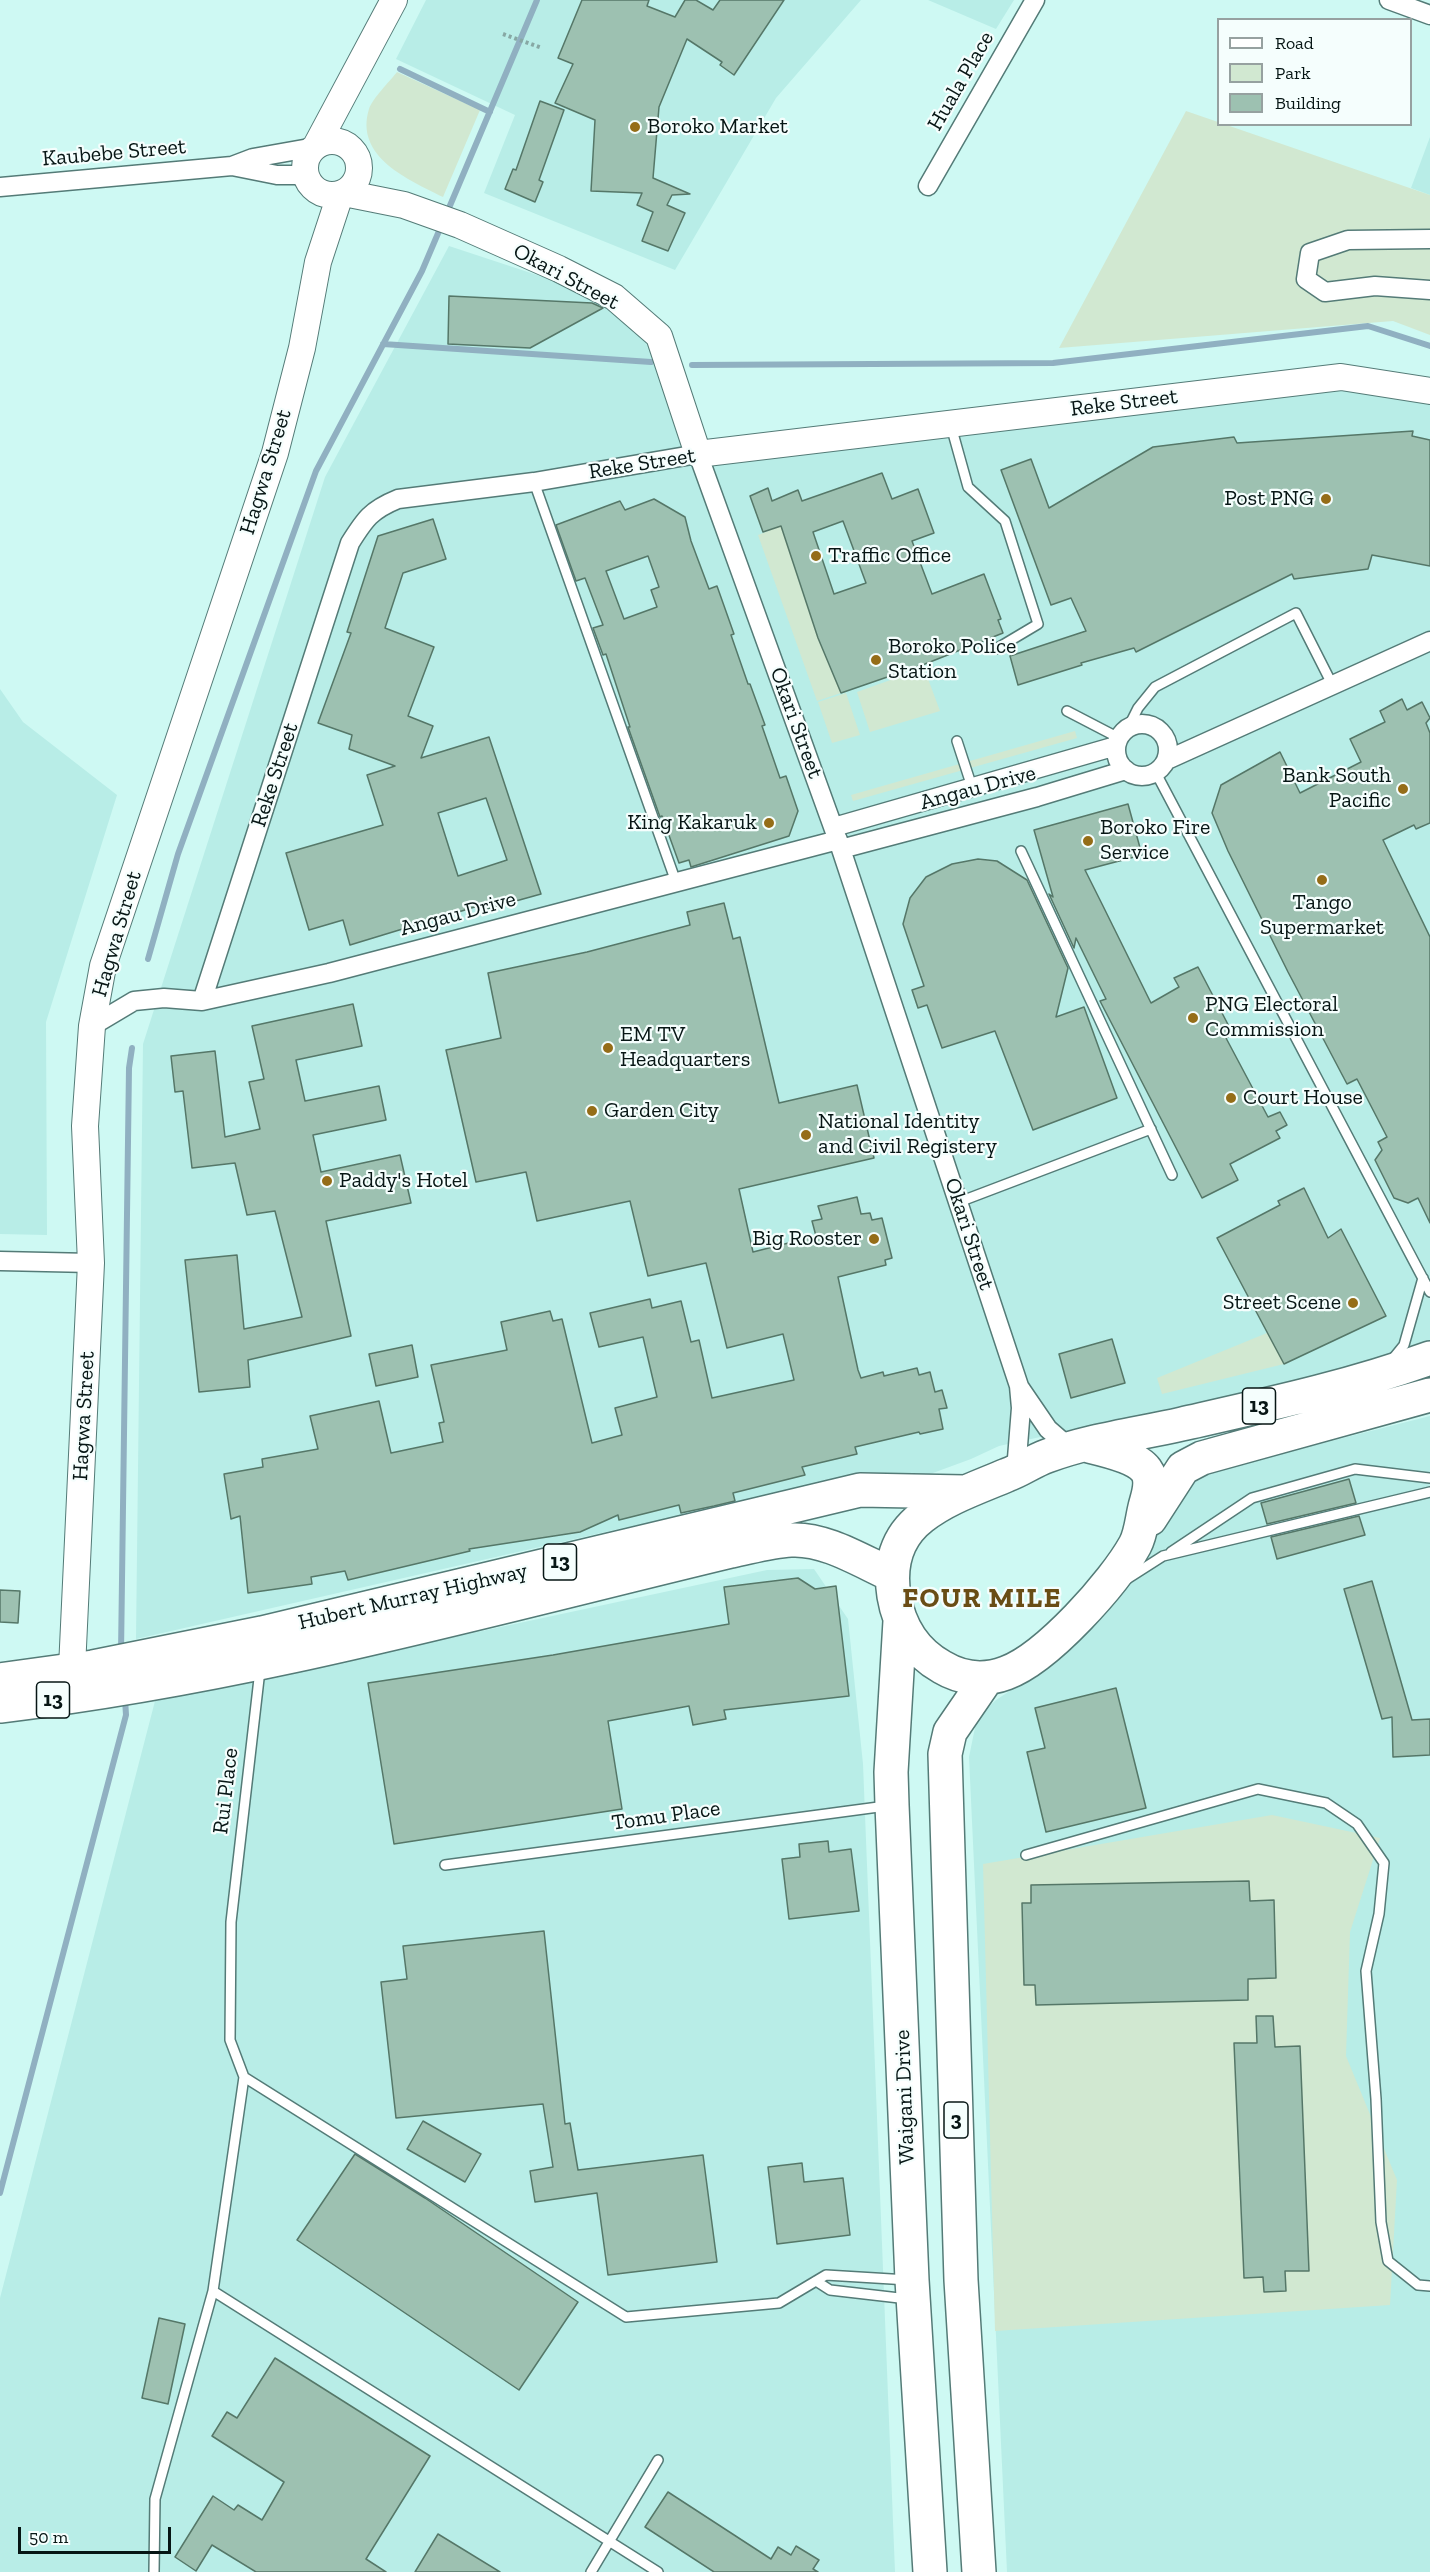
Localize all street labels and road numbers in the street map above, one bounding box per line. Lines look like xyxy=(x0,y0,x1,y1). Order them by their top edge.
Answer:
street label: Huala Place xyxy=(922,27,1000,135)
street label: Kaubebe Street xyxy=(41,134,187,172)
street label: Okari Street xyxy=(509,238,623,316)
street label: Reke Street xyxy=(1069,383,1179,423)
street label: Hagwa Street xyxy=(234,406,298,538)
street label: Reke Street xyxy=(587,443,697,485)
street label: Okari Street xyxy=(764,664,828,782)
street label: Reke Street xyxy=(246,720,304,830)
street label: Angau Drive xyxy=(917,760,1039,816)
street label: Hagwa Street xyxy=(86,868,148,1000)
street label: Angau Drive xyxy=(397,886,519,942)
street label: Okari Street xyxy=(938,1175,1000,1293)
street label: Hagwa Street xyxy=(67,1351,101,1481)
road number: 13 xyxy=(1242,1388,1276,1424)
road number: 13 xyxy=(544,1544,576,1580)
street label: Hubert Murray Highway xyxy=(296,1558,530,1636)
road number: 13 xyxy=(36,1682,70,1718)
street label: Rui Place xyxy=(208,1746,244,1836)
street label: Tomu Place xyxy=(610,1795,722,1837)
street label: Waigani Drive xyxy=(889,2029,921,2165)
road number: 3 xyxy=(944,2102,968,2138)

